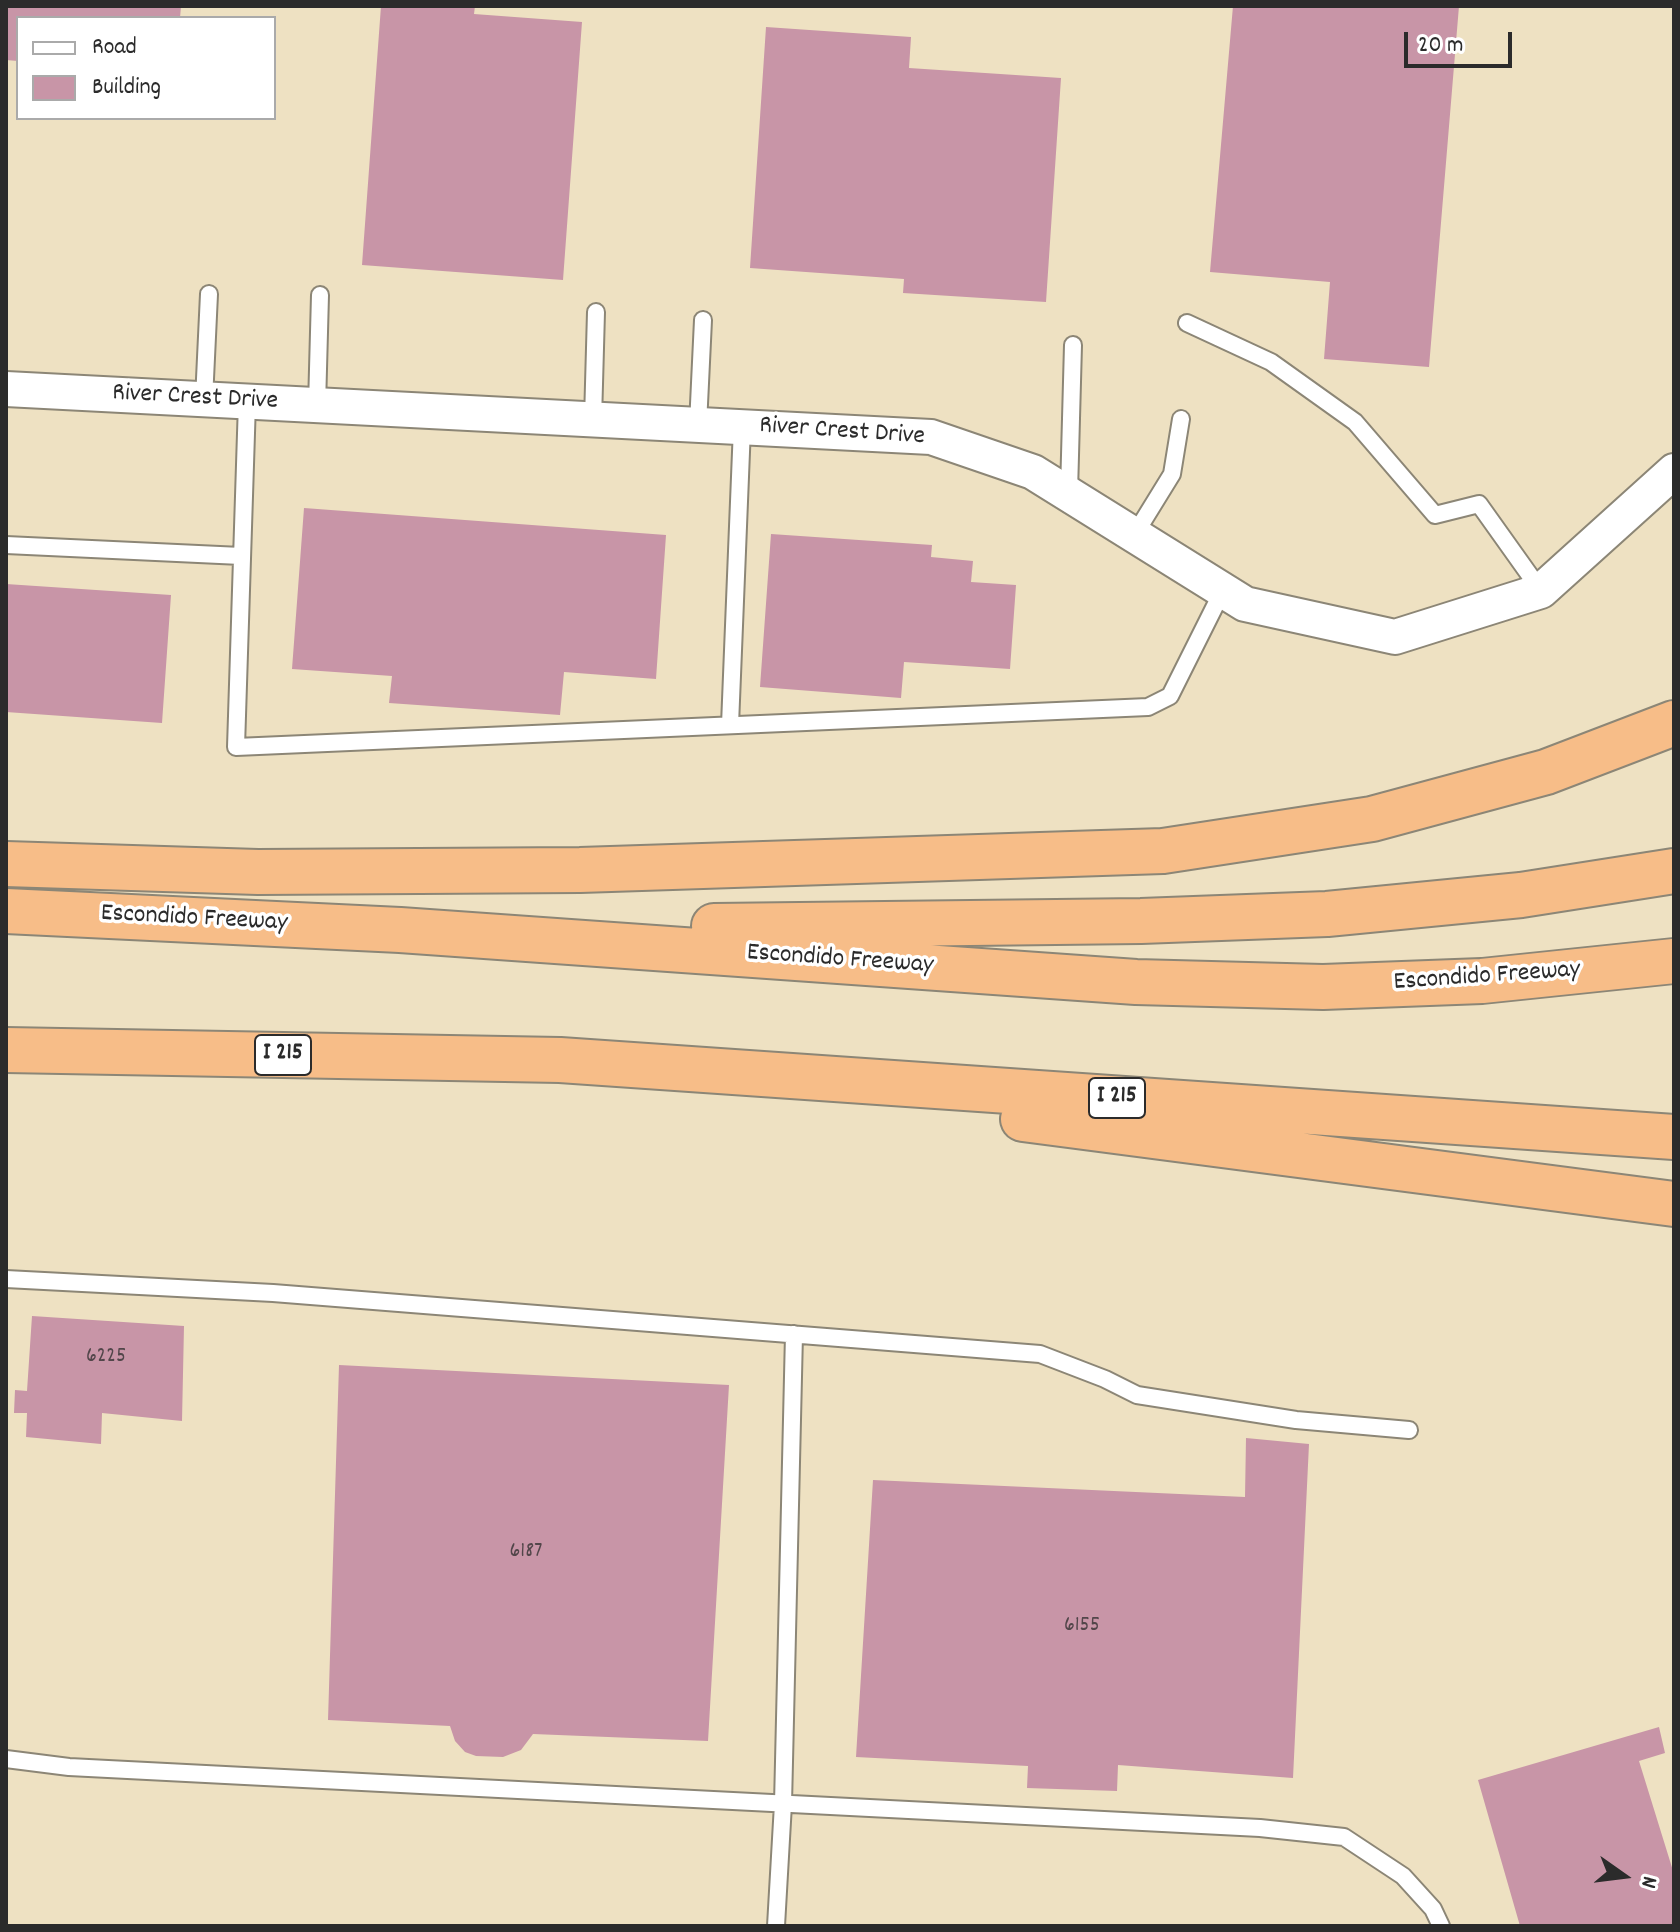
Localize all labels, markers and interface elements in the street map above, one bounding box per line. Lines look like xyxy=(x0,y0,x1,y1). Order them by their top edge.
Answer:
legend xyxy=(16,16,276,120)
scale bar xyxy=(1408,16,1516,66)
text: 20 m xyxy=(1418,29,1464,63)
text: Road xyxy=(92,31,137,65)
text: Building xyxy=(92,71,161,105)
street label: River Crest Drive xyxy=(111,379,279,419)
street label: River Crest Drive xyxy=(758,412,926,454)
street label: Escondido Freeway xyxy=(100,900,288,940)
street label: Escondido Freeway xyxy=(746,939,934,983)
street label: Escondido Freeway xyxy=(1393,956,1581,1000)
road number: I 215 xyxy=(255,1035,311,1075)
road number: I 215 xyxy=(1089,1078,1145,1118)
house number: 6225 xyxy=(86,1345,126,1371)
house number: 6187 xyxy=(510,1540,542,1566)
house number: 6155 xyxy=(1064,1614,1100,1640)
north arrow xyxy=(1584,1836,1664,1916)
text: N xyxy=(1631,1873,1664,1891)

